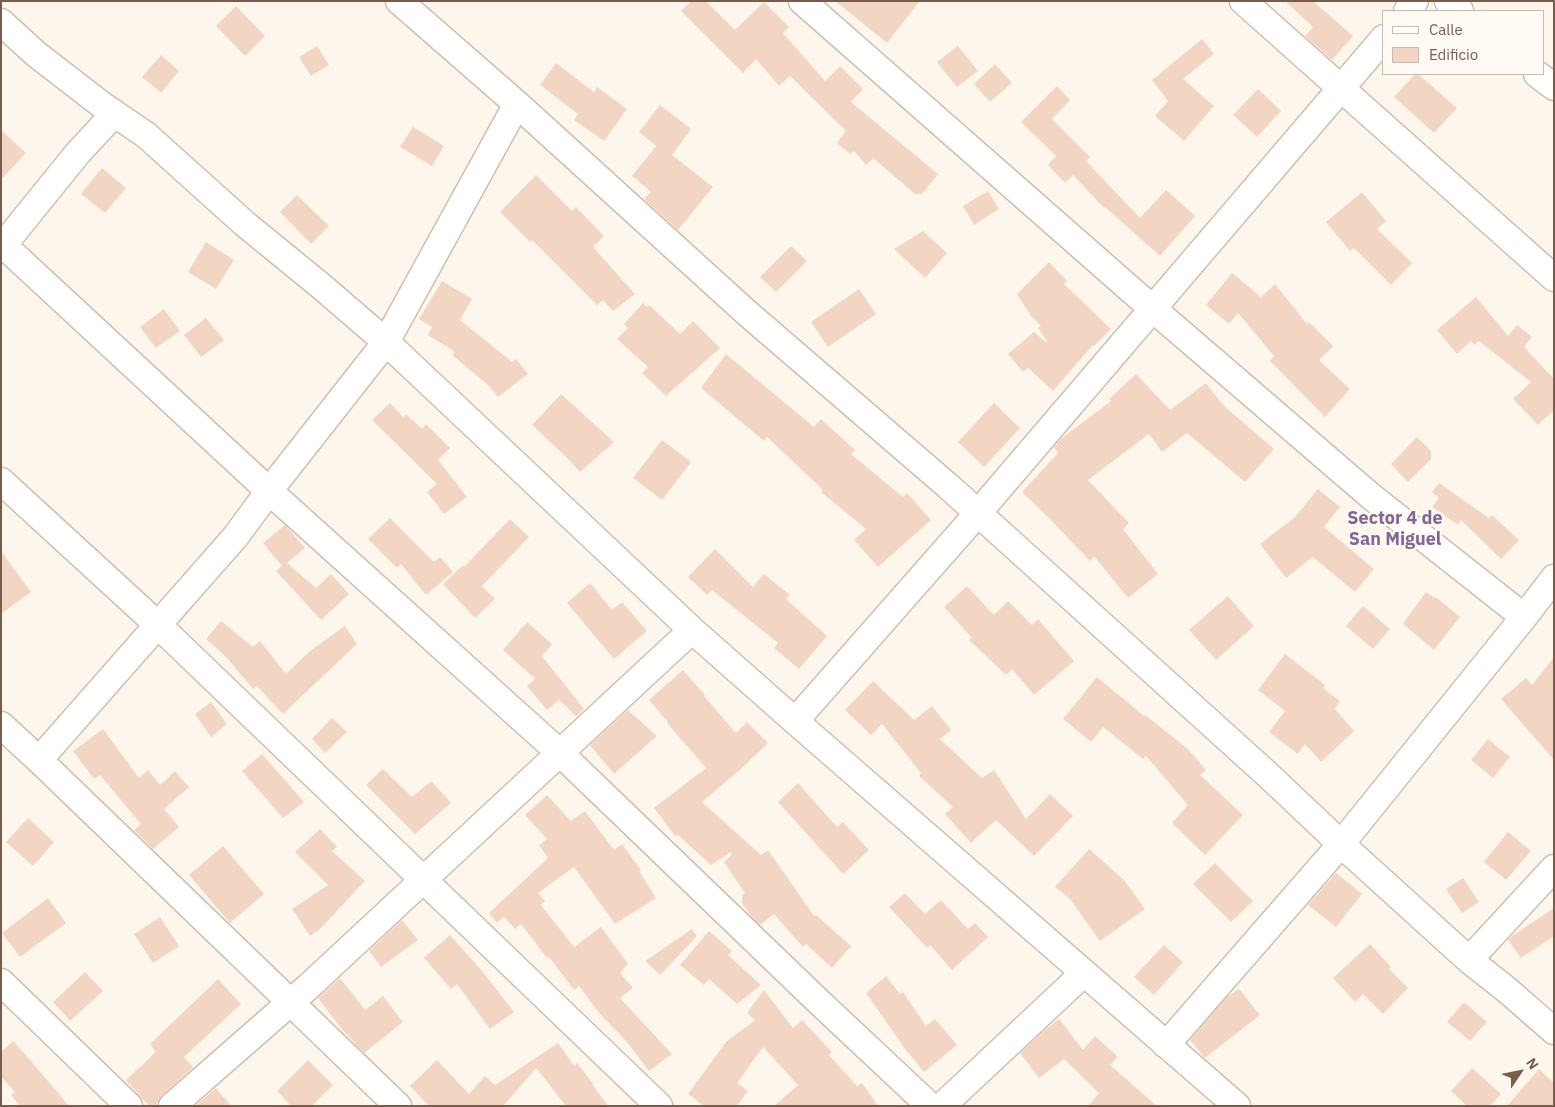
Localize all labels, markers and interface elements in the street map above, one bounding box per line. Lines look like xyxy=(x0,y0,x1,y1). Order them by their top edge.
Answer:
legend xyxy=(1382,10,1545,75)
text: Calle xyxy=(1429,20,1463,39)
text: Edificio xyxy=(1429,45,1478,64)
district label: Sector 4 de San Miguel xyxy=(1347,508,1443,550)
north arrow xyxy=(1495,1047,1545,1097)
text: N xyxy=(1522,1054,1543,1073)

